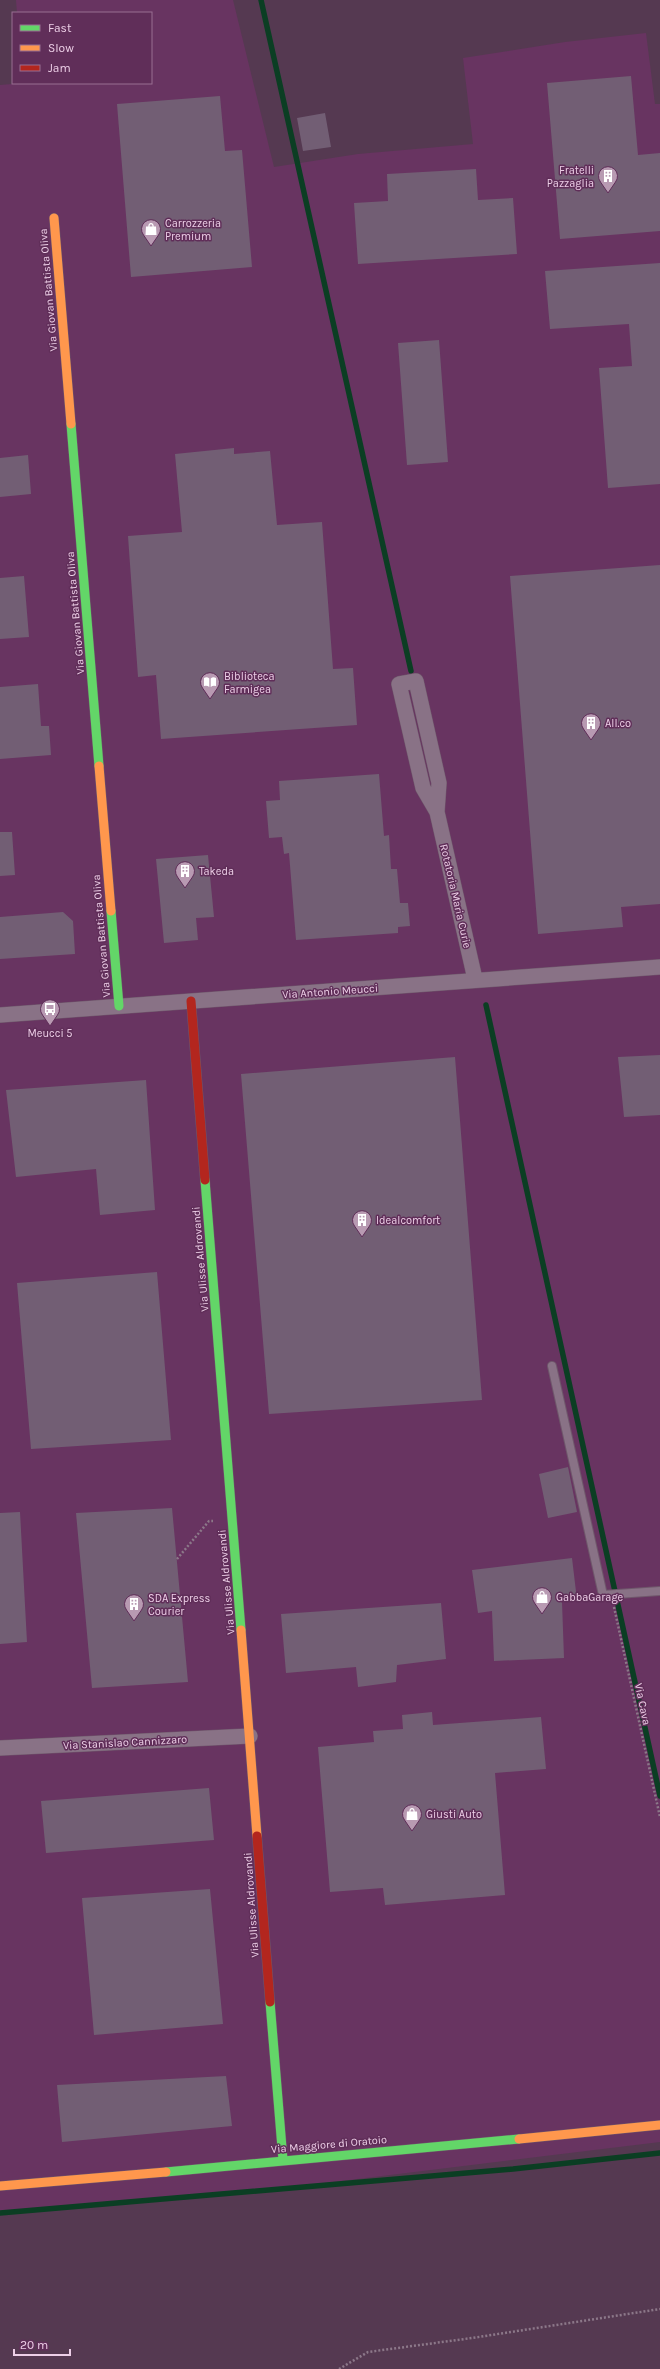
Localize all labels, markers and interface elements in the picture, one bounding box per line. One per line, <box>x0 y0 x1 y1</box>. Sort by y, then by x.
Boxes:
legend <box>12 12 152 84</box>
text: Fast <box>48 21 72 35</box>
text: Slow <box>48 41 74 55</box>
text: Jam <box>48 61 71 75</box>
place label: Fratelli Pazzaglia <box>547 164 594 190</box>
building icon: Fratelli Pazzaglia <box>597 165 619 193</box>
place label: Carrozzeria Premium <box>165 217 221 243</box>
shop icon: Carrozzeria Premium <box>140 218 162 246</box>
street label: Via Giovan Battista Oliva <box>37 228 60 352</box>
street label: Via Giovan Battista Oliva <box>64 551 87 675</box>
place label: Biblioteca Farmigea <box>224 670 275 696</box>
library icon: Biblioteca Farmigea <box>199 671 221 699</box>
building icon: All.co <box>580 712 602 740</box>
place label: All.co <box>605 717 631 730</box>
street label: Rotatoria Maria Curie <box>437 843 474 950</box>
building icon: Takeda <box>174 860 196 888</box>
place label: Takeda <box>199 865 234 878</box>
street label: Via Giovan Battista Oliva <box>90 874 113 998</box>
street label: Via Antonio Meucci <box>282 982 378 1001</box>
bus stop icon: Meucci 5 <box>39 998 61 1026</box>
place label: Meucci 5 <box>27 1027 73 1040</box>
street label: Via Ulisse Aldrovandi <box>189 1206 212 1312</box>
building icon: Idealcomfort <box>351 1209 373 1237</box>
place label: Idealcomfort <box>376 1214 440 1227</box>
street label: Via Ulisse Aldrovandi <box>215 1529 238 1635</box>
shop icon: GabbaGarage <box>531 1586 553 1614</box>
place label: GabbaGarage <box>556 1591 624 1604</box>
place label: SDA Express Courier <box>148 1592 210 1618</box>
building icon: SDA Express Courier <box>123 1593 145 1621</box>
street label: Via Cava <box>632 1682 653 1726</box>
street label: Via Stanislao Cannizzaro <box>63 1733 187 1752</box>
shop icon: Giusti Auto <box>401 1803 423 1831</box>
place label: Giusti Auto <box>426 1808 482 1821</box>
street label: Via Ulisse Aldrovandi <box>241 1852 262 1958</box>
street label: Via Maggiore di Oratoio <box>270 2133 388 2156</box>
scale bar <box>14 2331 70 2357</box>
text: 20 m <box>20 2338 48 2352</box>

